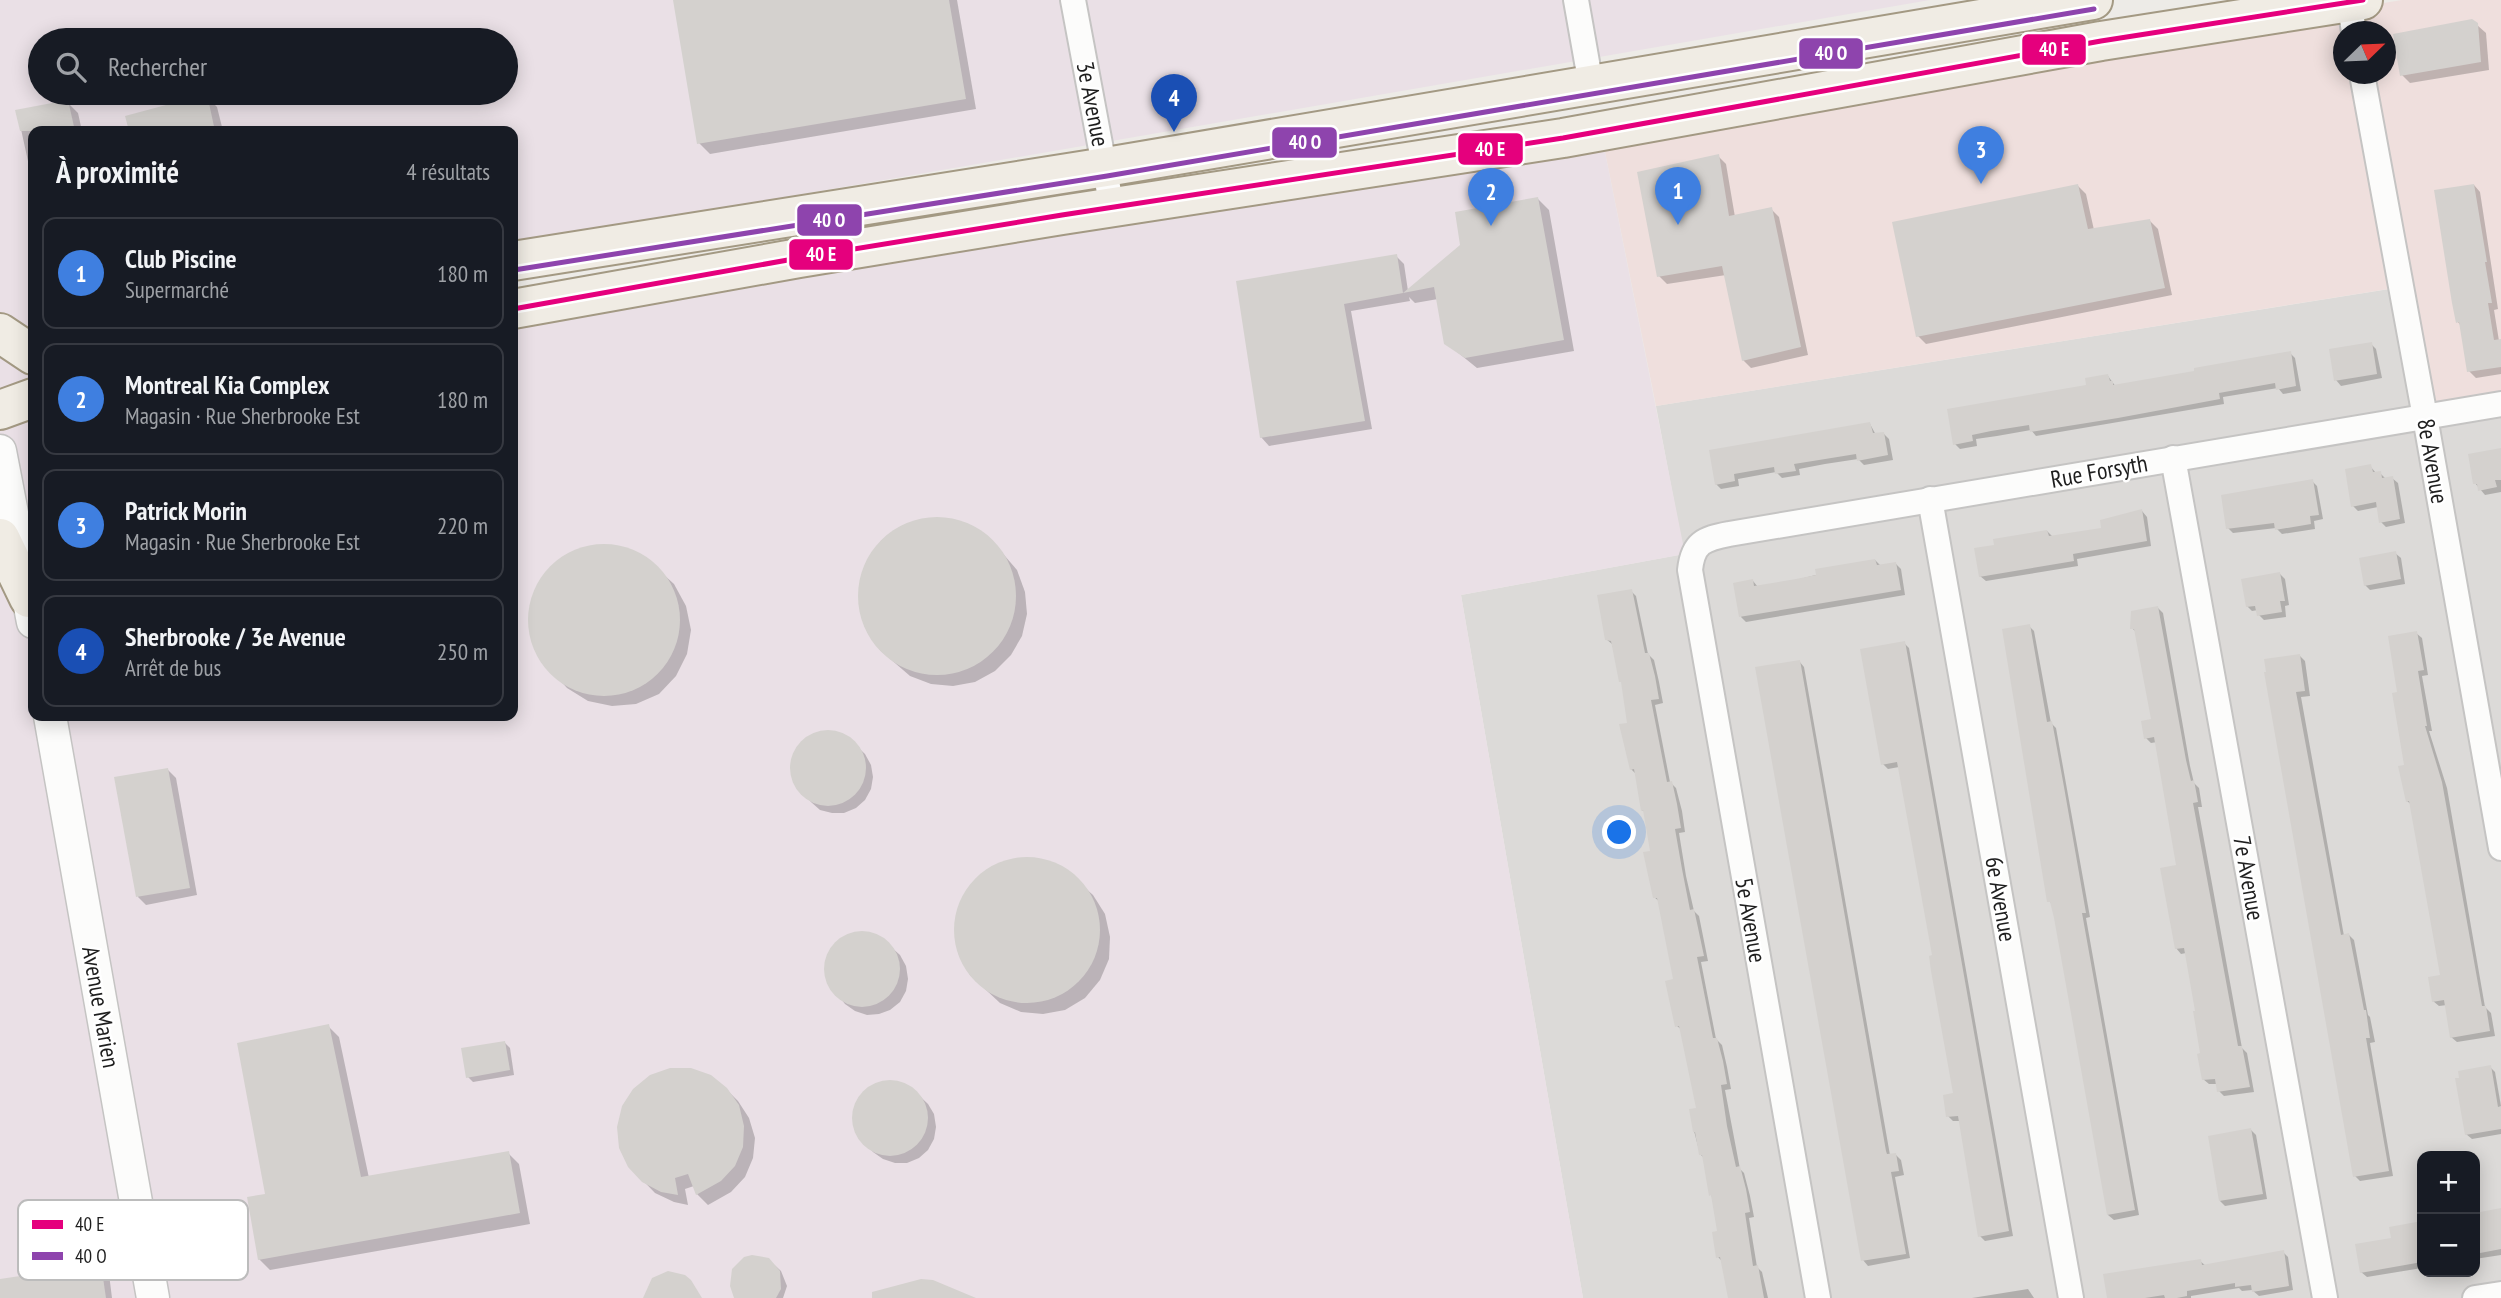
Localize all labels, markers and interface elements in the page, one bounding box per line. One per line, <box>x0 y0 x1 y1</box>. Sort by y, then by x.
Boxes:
north arrow <box>2333 21 2396 84</box>
search box <box>28 28 518 105</box>
line badge: 40 E <box>2021 33 2087 66</box>
line badge: 40 O <box>1798 37 1864 70</box>
text: 40 E <box>2039 37 2069 61</box>
text: 40 O <box>1815 41 1847 65</box>
icon: search <box>52 48 90 86</box>
text: Rechercher <box>108 50 207 83</box>
street label: 3e Avenue <box>1070 59 1116 149</box>
pin: 4 <box>1151 74 1197 132</box>
line badge: 40 O <box>1271 126 1338 159</box>
pin: 3 <box>1958 126 2004 184</box>
text: 40 O <box>1289 130 1321 154</box>
line badge: 40 E <box>1457 132 1524 166</box>
text: 40 E <box>1475 137 1505 161</box>
text: À proximité <box>56 152 179 191</box>
text: 4 résultats <box>406 157 490 186</box>
pin: 1 <box>1655 167 1701 225</box>
pin: 2 <box>1468 168 1514 226</box>
line badge: 40 O <box>796 203 863 237</box>
text: 40 O <box>813 208 845 232</box>
line badge: 40 E <box>788 238 854 271</box>
text: Club Piscine <box>125 242 237 275</box>
text: 40 E <box>806 242 836 266</box>
text: 1 <box>76 259 87 288</box>
text: 180 m <box>437 259 488 288</box>
text: Supermarché <box>125 275 229 304</box>
text: Montreal Kia Complex <box>125 368 329 401</box>
text: 2 <box>76 385 87 414</box>
text: 180 m <box>437 385 488 414</box>
text: Magasin · Rue Sherbrooke Est <box>125 401 360 430</box>
street label: 8e Avenue <box>2410 416 2456 506</box>
street label: Rue Forsyth <box>2048 447 2150 495</box>
text: Patrick Morin <box>125 494 247 527</box>
text: 3 <box>76 511 87 540</box>
text: 220 m <box>437 511 488 540</box>
text: Magasin · Rue Sherbrooke Est <box>125 527 360 556</box>
text: Sherbrooke / 3e Avenue <box>125 620 346 653</box>
text: 4 <box>76 637 87 666</box>
text: 250 m <box>437 637 488 666</box>
text: Arrêt de bus <box>125 653 221 682</box>
your location <box>1602 815 1636 849</box>
street label: 7e Avenue <box>2226 833 2272 923</box>
street label: 6e Avenue <box>1978 854 2024 944</box>
street label: 5e Avenue <box>1728 875 1774 965</box>
street label: Avenue Marien <box>75 944 127 1070</box>
map controls <box>2417 1151 2480 1277</box>
button: + <box>2417 1151 2480 1214</box>
legend <box>18 1200 248 1280</box>
text: 40 E <box>75 1212 104 1236</box>
button: − <box>2417 1214 2480 1277</box>
text: 40 O <box>75 1244 107 1268</box>

